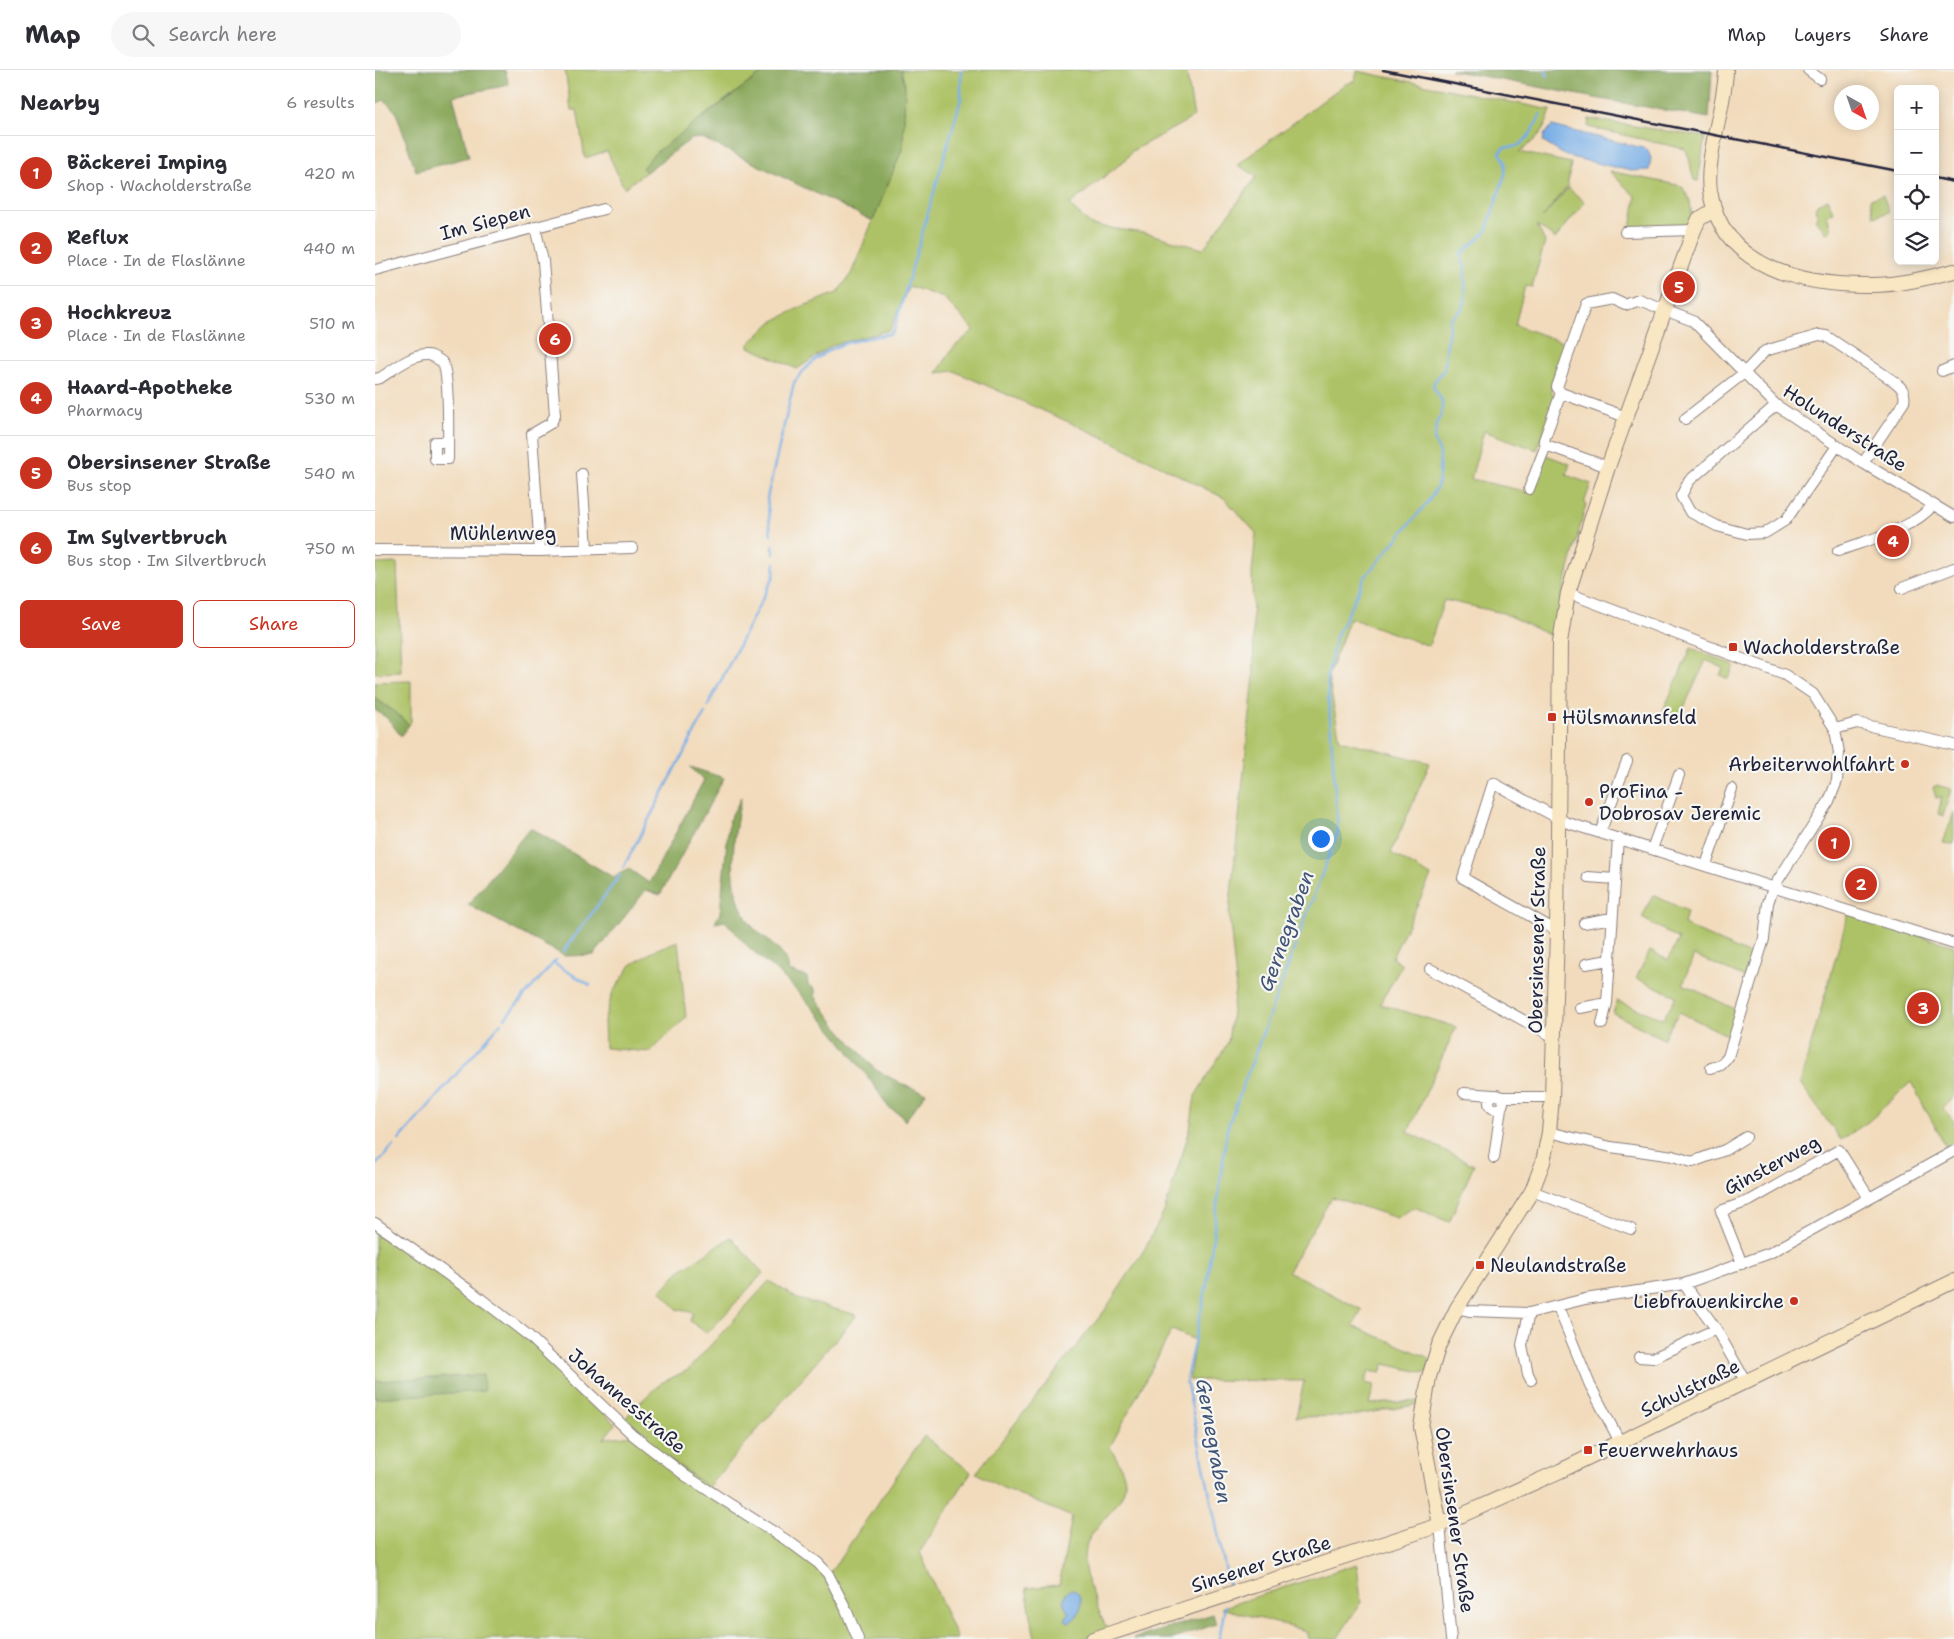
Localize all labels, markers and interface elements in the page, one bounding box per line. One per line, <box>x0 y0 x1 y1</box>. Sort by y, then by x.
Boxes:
search box <box>111 12 461 57</box>
text: Map <box>25 19 81 51</box>
icon: search <box>129 21 157 49</box>
text: Search here <box>169 22 277 47</box>
text: Map <box>1728 23 1766 47</box>
text: Layers <box>1794 23 1851 47</box>
text: Share <box>1879 23 1929 47</box>
north arrow <box>1834 85 1879 130</box>
map controls <box>1894 85 1939 265</box>
button: + <box>1894 85 1939 130</box>
text: Nearby <box>20 89 100 117</box>
text: 6 results <box>286 92 355 113</box>
button: − <box>1894 130 1939 175</box>
text: Bäckerei Imping <box>67 150 227 175</box>
text: 1 <box>32 163 40 184</box>
text: 420 m <box>304 163 355 184</box>
text: Shop · Wacholderstraße <box>67 175 252 196</box>
button: locate <box>1894 175 1939 220</box>
street label: Im Siepen <box>437 198 533 246</box>
button: layers <box>1894 220 1939 265</box>
text: Reflux <box>67 225 129 250</box>
text: 2 <box>30 238 42 259</box>
text: 440 m <box>303 238 355 259</box>
text: Place · In de Flaslänne <box>67 250 246 271</box>
pin: 5 <box>1663 268 1695 306</box>
text: Hochkreuz <box>67 300 172 325</box>
text: 3 <box>30 313 42 334</box>
text: 510 m <box>309 313 355 334</box>
pin: 6 <box>539 320 571 358</box>
text: Place · In de Flaslänne <box>67 325 246 346</box>
text: Haard-Apotheke <box>67 375 233 400</box>
street label: Holunderstraße <box>1778 378 1912 478</box>
text: 4 <box>30 388 42 409</box>
text: 530 m <box>305 388 355 409</box>
text: Pharmacy <box>67 400 143 421</box>
text: Obersinsener Straße <box>67 450 271 475</box>
text: 5 <box>31 463 41 484</box>
text: 540 m <box>304 463 355 484</box>
text: Bus stop <box>67 475 132 496</box>
street label: Mühlenweg <box>450 521 556 546</box>
pin: 4 <box>1877 522 1909 560</box>
text: Im Sylvertbruch <box>67 525 227 550</box>
text: 6 <box>30 538 42 559</box>
text: 750 m <box>304 538 355 559</box>
text: Bus stop · Im Silvertbruch <box>67 550 267 571</box>
button: Save <box>20 600 183 648</box>
button: Share <box>193 600 355 648</box>
place label: Wacholderstraße <box>1743 635 1900 660</box>
marker: Wacholderstraße <box>1727 641 1739 653</box>
place label: Hülsmannsfeld <box>1562 705 1697 730</box>
marker: Hülsmannsfeld <box>1546 711 1558 723</box>
place label: Arbeiterwohlfahrt <box>1728 752 1895 777</box>
marker: Arbeiterwohlfahrt <box>1899 758 1911 770</box>
place label: ProFina - Dobrosav Jeremic <box>1599 779 1761 826</box>
marker: ProFina - Dobrosav Jeremic <box>1583 796 1595 808</box>
pin: 1 <box>1818 824 1850 862</box>
your location <box>1308 826 1334 852</box>
street label: Obersinsener Straße <box>1523 846 1551 1034</box>
pin: 2 <box>1845 865 1877 903</box>
water label: Gernegraben <box>1252 867 1320 995</box>
pin: 3 <box>1907 989 1939 1027</box>
street label: Ginsterweg <box>1720 1129 1824 1201</box>
place label: Neulandstraße <box>1490 1253 1627 1278</box>
marker: Neulandstraße <box>1474 1259 1486 1271</box>
place label: Liebfrauenkirche <box>1633 1289 1784 1314</box>
marker: Liebfrauenkirche <box>1788 1295 1800 1307</box>
street label: Johannesstraße <box>563 1343 691 1459</box>
street label: Schulstraße <box>1636 1353 1744 1423</box>
water label: Gernegraben <box>1190 1376 1238 1506</box>
street label: Obersinsener Straße <box>1430 1425 1480 1615</box>
place label: Feuerwehrhaus <box>1598 1438 1738 1463</box>
marker: Feuerwehrhaus <box>1582 1444 1594 1456</box>
street label: Sinsener Straße <box>1188 1530 1334 1598</box>

